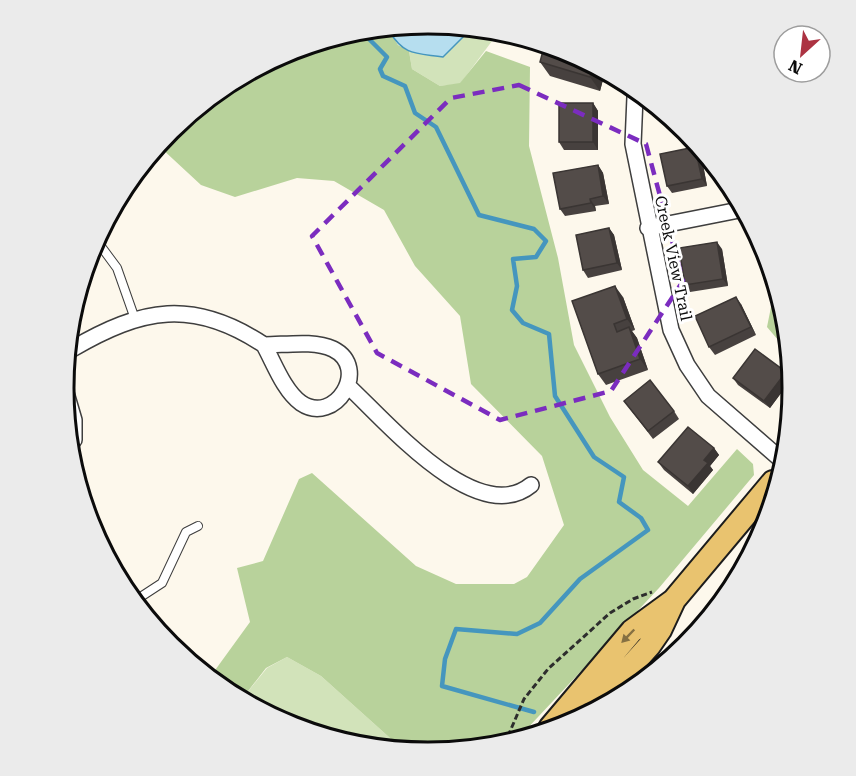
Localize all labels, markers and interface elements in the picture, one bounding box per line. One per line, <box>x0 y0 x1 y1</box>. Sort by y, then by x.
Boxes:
north arrow <box>772 24 832 84</box>
text: N <box>786 56 805 78</box>
street label: Creek View Trail <box>651 194 696 322</box>
one-way arrow <box>622 628 636 642</box>

